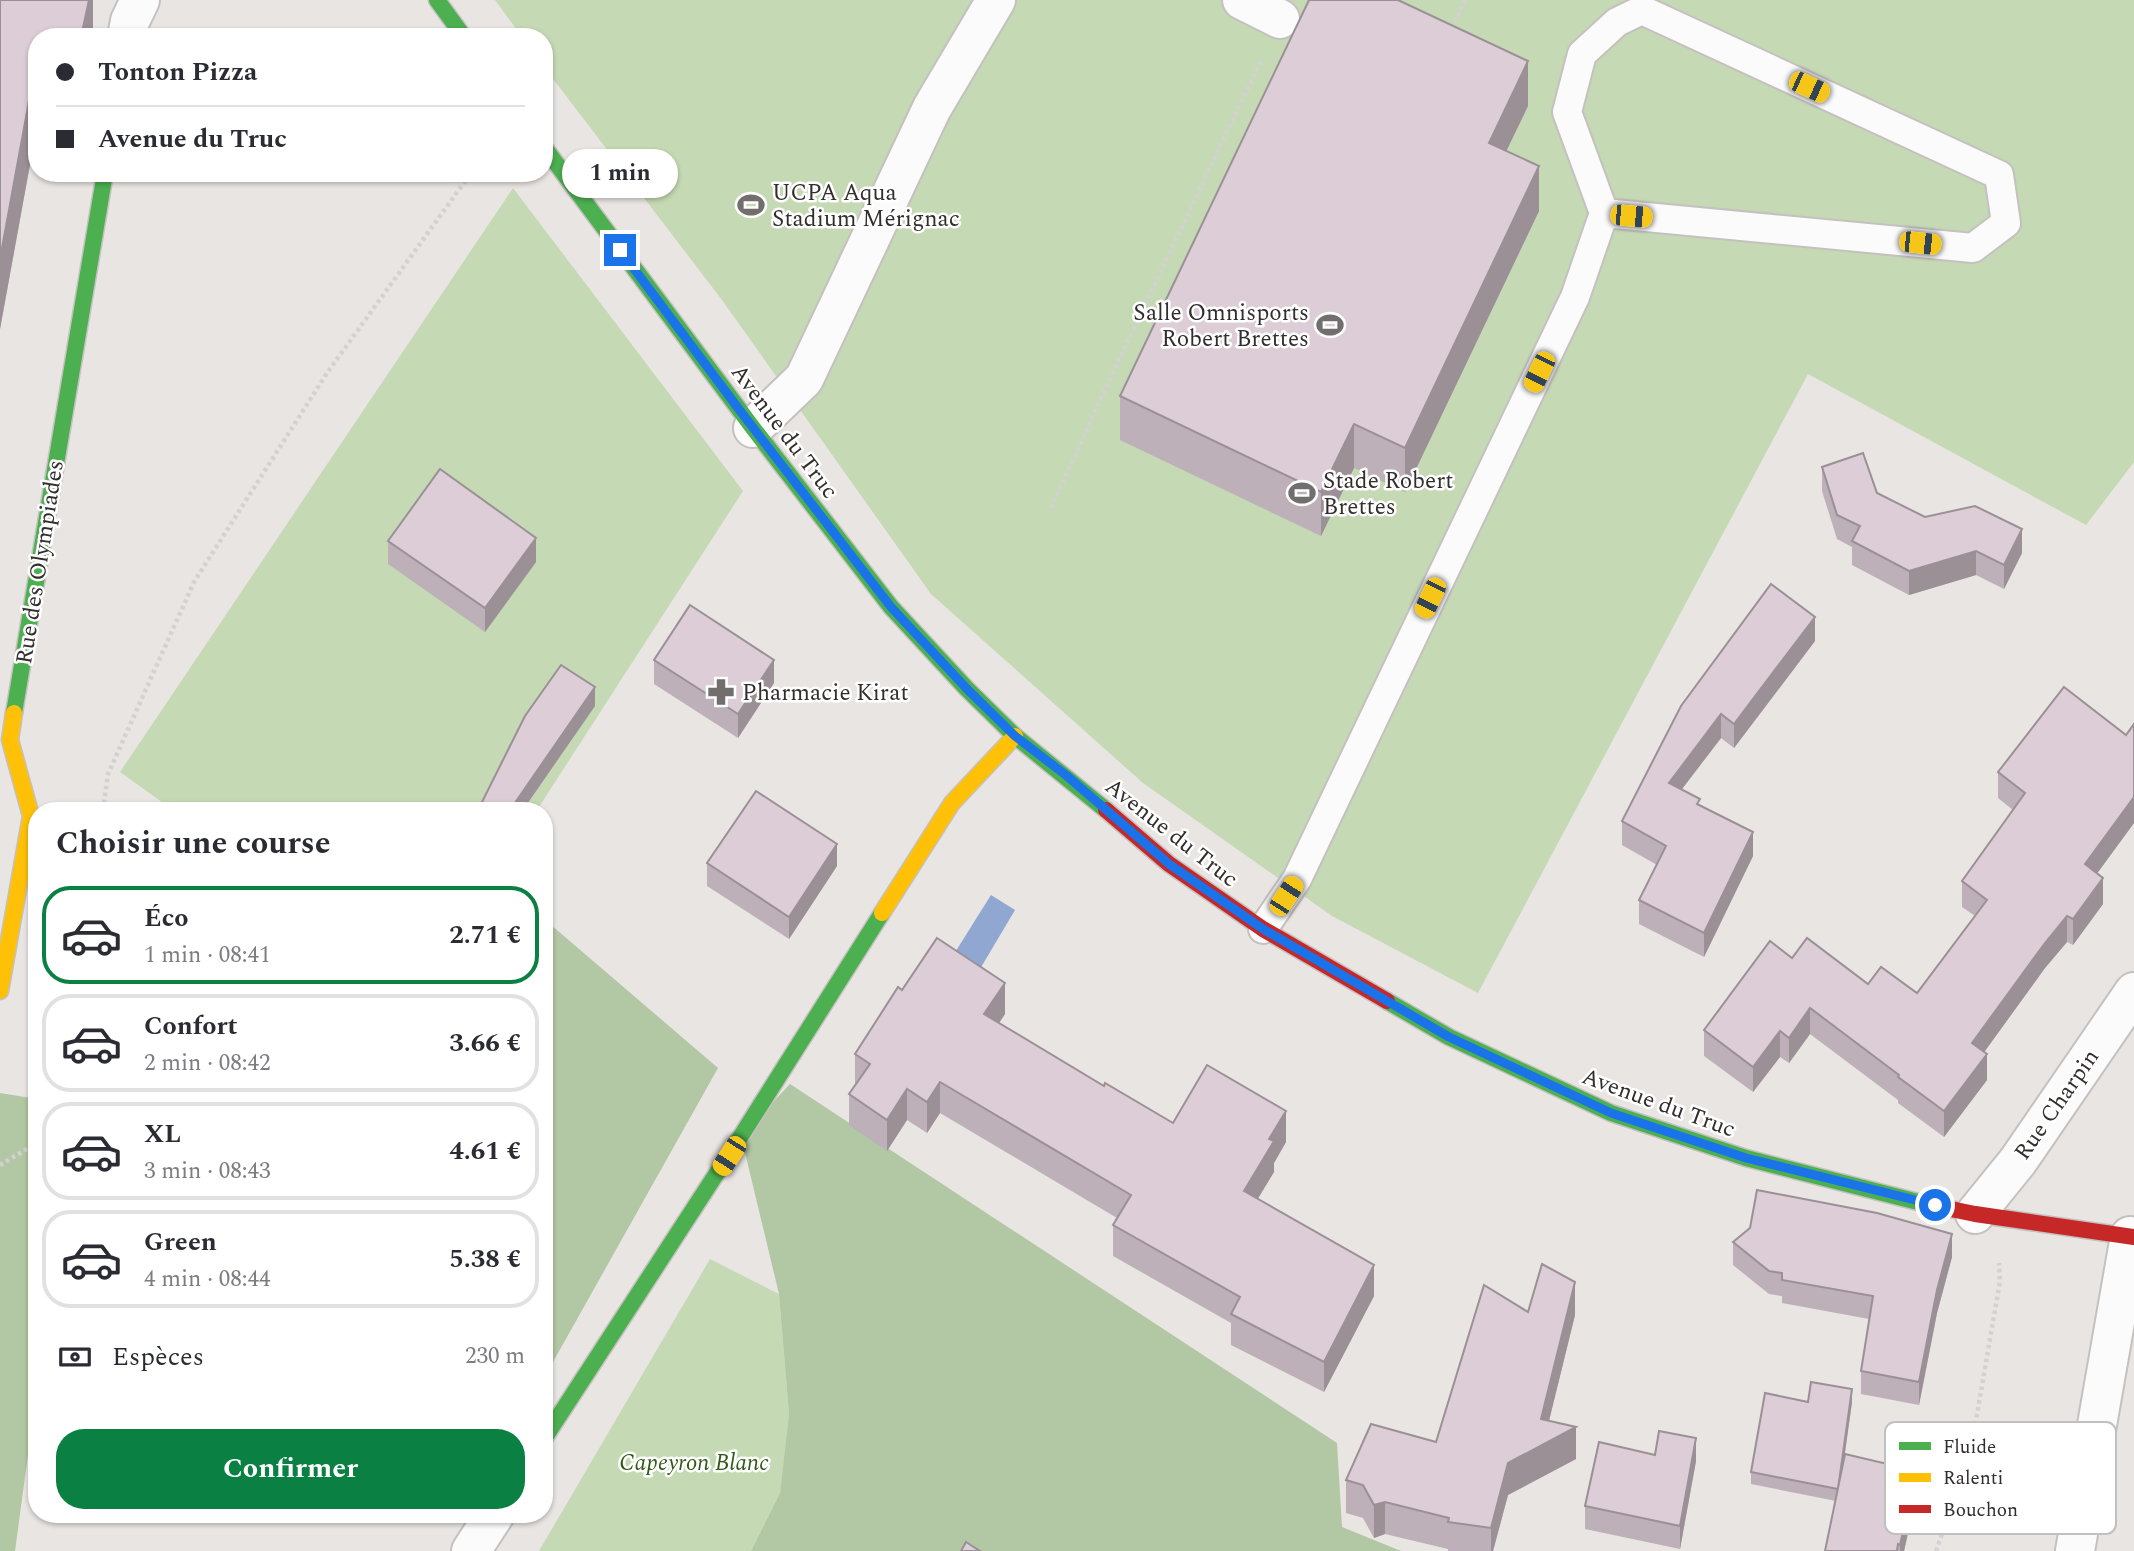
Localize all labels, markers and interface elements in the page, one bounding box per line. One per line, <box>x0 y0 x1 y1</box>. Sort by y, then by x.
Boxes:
text: Tonton Pizza <box>98 52 258 92</box>
car <box>1786 69 1833 105</box>
text: Avenue du Truc <box>98 119 287 159</box>
callout: 1 min <box>562 148 678 198</box>
text: 1 min <box>589 156 651 191</box>
place label: UCPA Aqua Stadium Mérignac <box>772 176 960 237</box>
sports icon: UCPA Aqua Stadium Mérignac <box>736 190 766 220</box>
car <box>1610 204 1653 228</box>
car <box>1899 230 1942 256</box>
route end <box>604 234 636 266</box>
place label: Salle Omnisports Robert Brettes <box>1133 296 1309 357</box>
sports icon: Salle Omnisports Robert Brettes <box>1315 310 1345 340</box>
car <box>1521 349 1558 395</box>
street label: Avenue du Truc <box>721 357 846 507</box>
street label: Rue des Olympiades <box>7 458 74 667</box>
place label: Stade Robert Brettes <box>1323 464 1453 525</box>
sports icon: Stade Robert Brettes <box>1287 478 1317 508</box>
car <box>1412 575 1449 621</box>
place label: Pharmacie Kirat <box>742 676 909 711</box>
pharmacy icon: Pharmacie Kirat <box>706 677 736 707</box>
street label: Avenue du Truc <box>1097 770 1245 897</box>
text: Choisir une course <box>56 819 331 868</box>
car <box>1266 873 1307 919</box>
text: Éco <box>144 898 188 938</box>
icon: car <box>60 904 123 967</box>
text: 2.71 € <box>449 915 521 955</box>
text: 1 min · 08:41 <box>144 938 271 973</box>
text: Confort <box>144 1006 238 1046</box>
icon: car <box>60 1012 123 1075</box>
text: 3.66 € <box>449 1023 521 1063</box>
street label: Rue Charpin <box>2006 1042 2109 1168</box>
text: 2 min · 08:42 <box>144 1046 271 1081</box>
street label: Avenue du Truc <box>1577 1059 1740 1147</box>
text: XL <box>144 1114 181 1154</box>
icon: car <box>60 1120 123 1183</box>
text: 4.61 € <box>449 1131 521 1171</box>
car <box>709 1133 750 1179</box>
text: 3 min · 08:43 <box>144 1154 271 1189</box>
route start <box>1919 1189 1951 1221</box>
text: Green <box>144 1222 217 1262</box>
icon: car <box>60 1228 123 1291</box>
text: 5.38 € <box>449 1239 521 1279</box>
text: 4 min · 08:44 <box>144 1262 271 1297</box>
text: Espèces <box>112 1337 204 1377</box>
icon: cash <box>56 1338 94 1376</box>
text: 230 m <box>465 1339 525 1374</box>
legend <box>1885 1422 2116 1534</box>
button: Confirmer <box>56 1429 525 1509</box>
text: Fluide <box>1943 1433 1996 1462</box>
park label: Capeyron Blanc <box>619 1446 769 1481</box>
text: Ralenti <box>1943 1464 2003 1493</box>
text: Bouchon <box>1943 1496 2018 1525</box>

